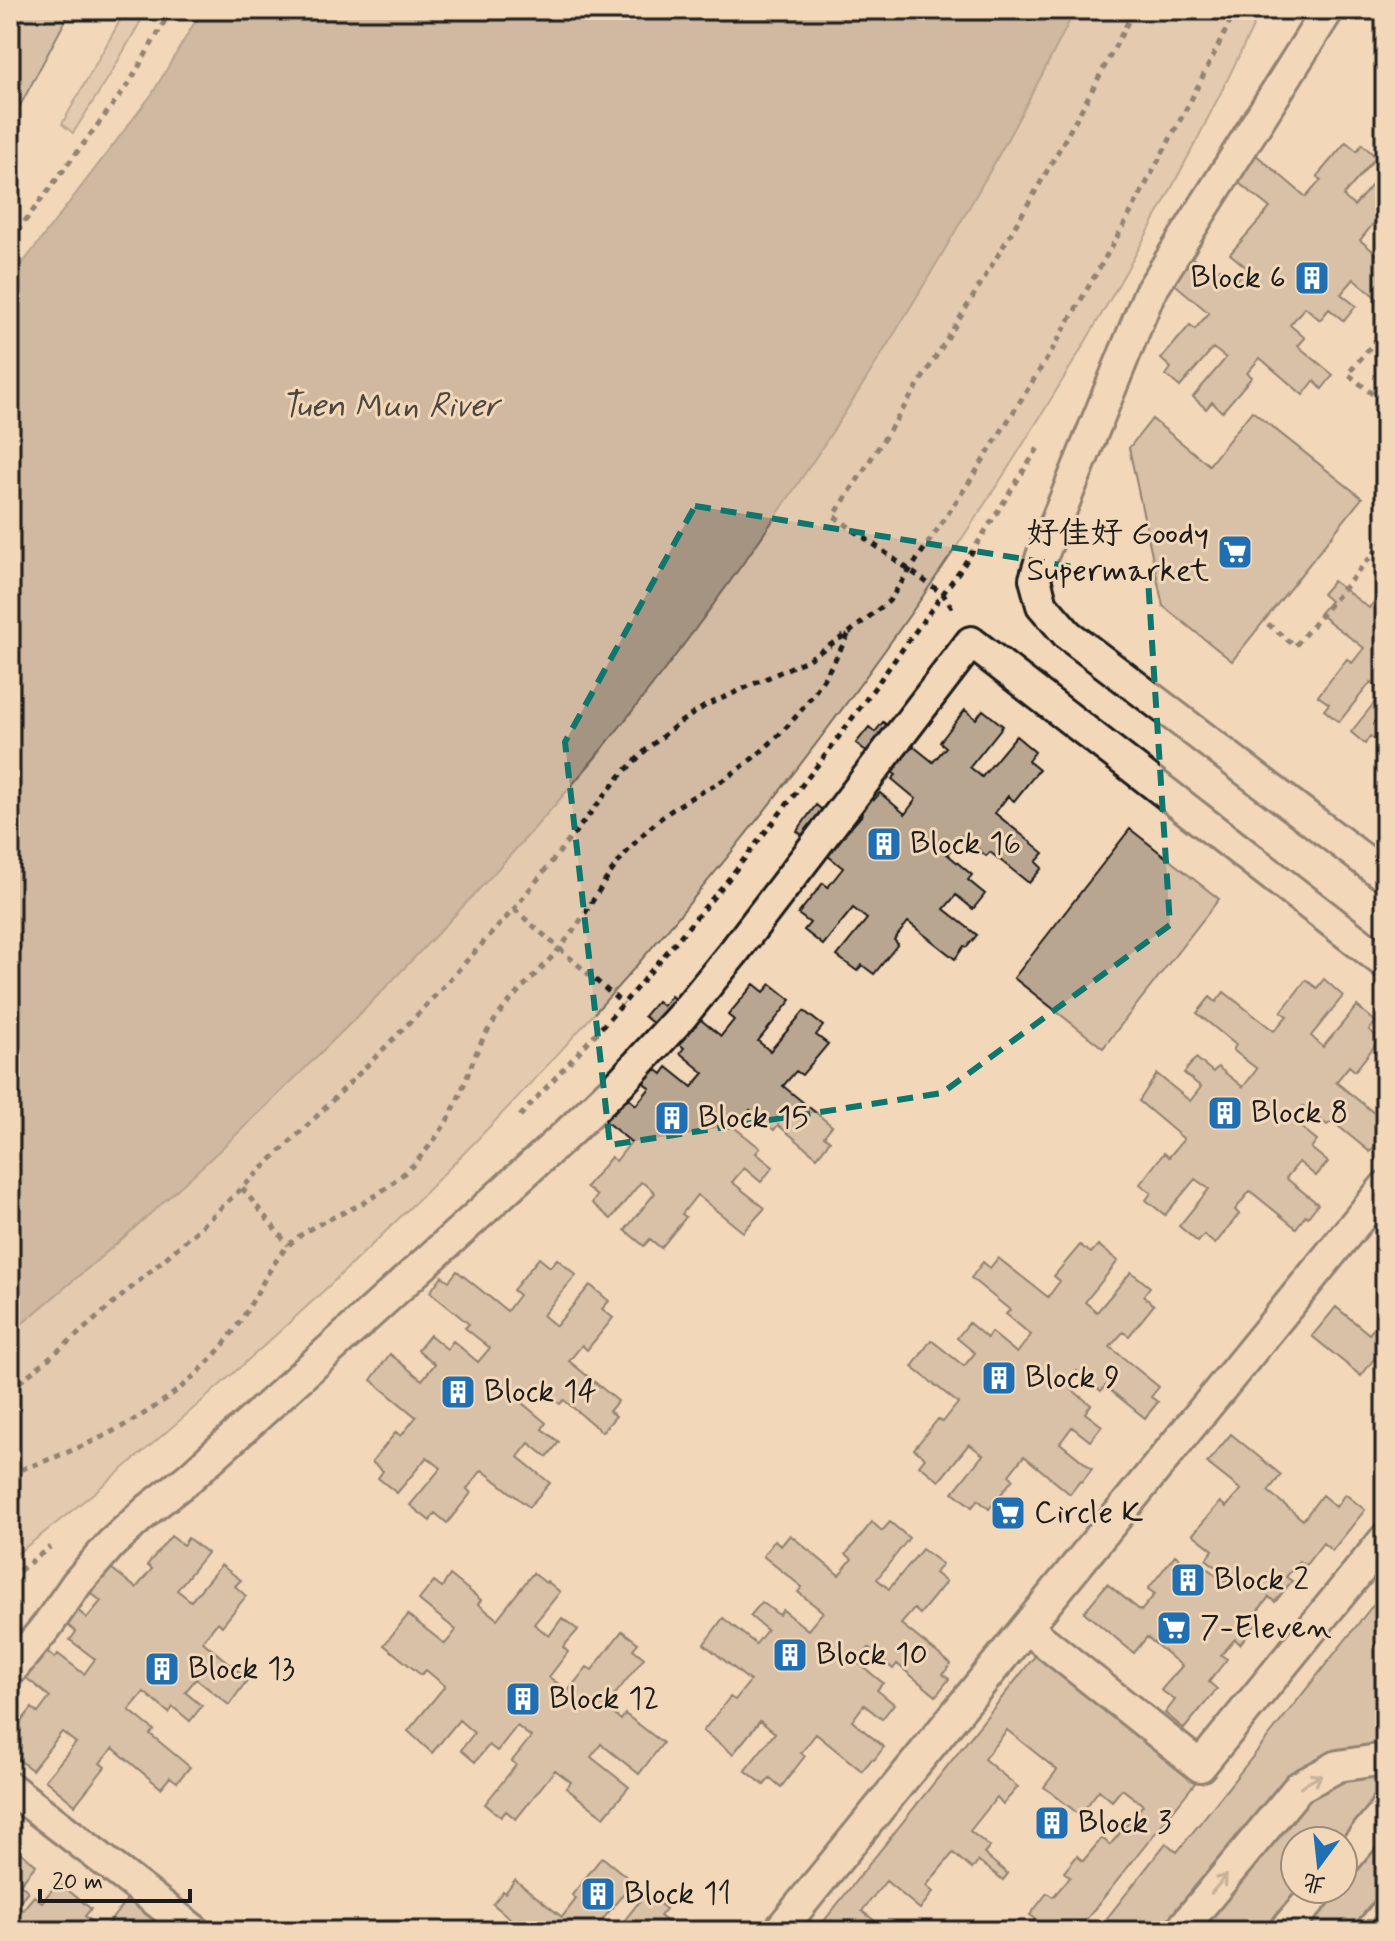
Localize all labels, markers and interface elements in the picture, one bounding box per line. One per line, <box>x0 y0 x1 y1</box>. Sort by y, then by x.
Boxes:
place label: Block 6 <box>1190 257 1286 299</box>
building icon: Block 6 <box>1293 259 1331 297</box>
water label: Tuen Mun River <box>281 384 503 429</box>
place label: 好佳好 Goody Supermarket <box>1026 513 1209 592</box>
supermarket icon: 好佳好 Goody Supermarket <box>1216 533 1254 571</box>
place label: Block 16 <box>910 823 1021 865</box>
building icon: Block 16 <box>865 825 903 863</box>
place label: Block 8 <box>1251 1092 1348 1134</box>
building icon: Block 8 <box>1206 1094 1244 1132</box>
place label: Block 15 <box>698 1097 809 1139</box>
building icon: Block 15 <box>653 1099 691 1137</box>
place label: Block 9 <box>1025 1357 1120 1399</box>
building icon: Block 9 <box>980 1359 1018 1397</box>
place label: Block 14 <box>484 1371 597 1413</box>
building icon: Block 14 <box>439 1373 477 1411</box>
place label: Circle K <box>1034 1492 1144 1534</box>
supermarket icon: Circle K <box>989 1494 1027 1532</box>
place label: Block 2 <box>1214 1559 1309 1601</box>
building icon: Block 2 <box>1169 1561 1207 1599</box>
place label: 7-Eleven <box>1200 1607 1332 1649</box>
supermarket icon: 7-Eleven <box>1155 1609 1193 1647</box>
place label: Block 10 <box>816 1634 928 1676</box>
building icon: Block 10 <box>771 1636 809 1674</box>
place label: Block 13 <box>188 1648 295 1690</box>
building icon: Block 13 <box>143 1650 181 1688</box>
place label: Block 12 <box>549 1678 659 1720</box>
building icon: Block 12 <box>504 1680 542 1718</box>
one-way arrow <box>1298 1773 1322 1788</box>
place label: Block 3 <box>1078 1802 1172 1844</box>
building icon: Block 3 <box>1033 1804 1071 1842</box>
north arrow <box>1279 1825 1359 1905</box>
scale bar <box>40 1853 190 1903</box>
text: 北 <box>1300 1866 1329 1899</box>
text: 20 m <box>52 1867 103 1898</box>
place label: Block 11 <box>624 1873 731 1915</box>
one-way arrow <box>1210 1874 1228 1895</box>
building icon: Block 11 <box>579 1875 617 1913</box>

